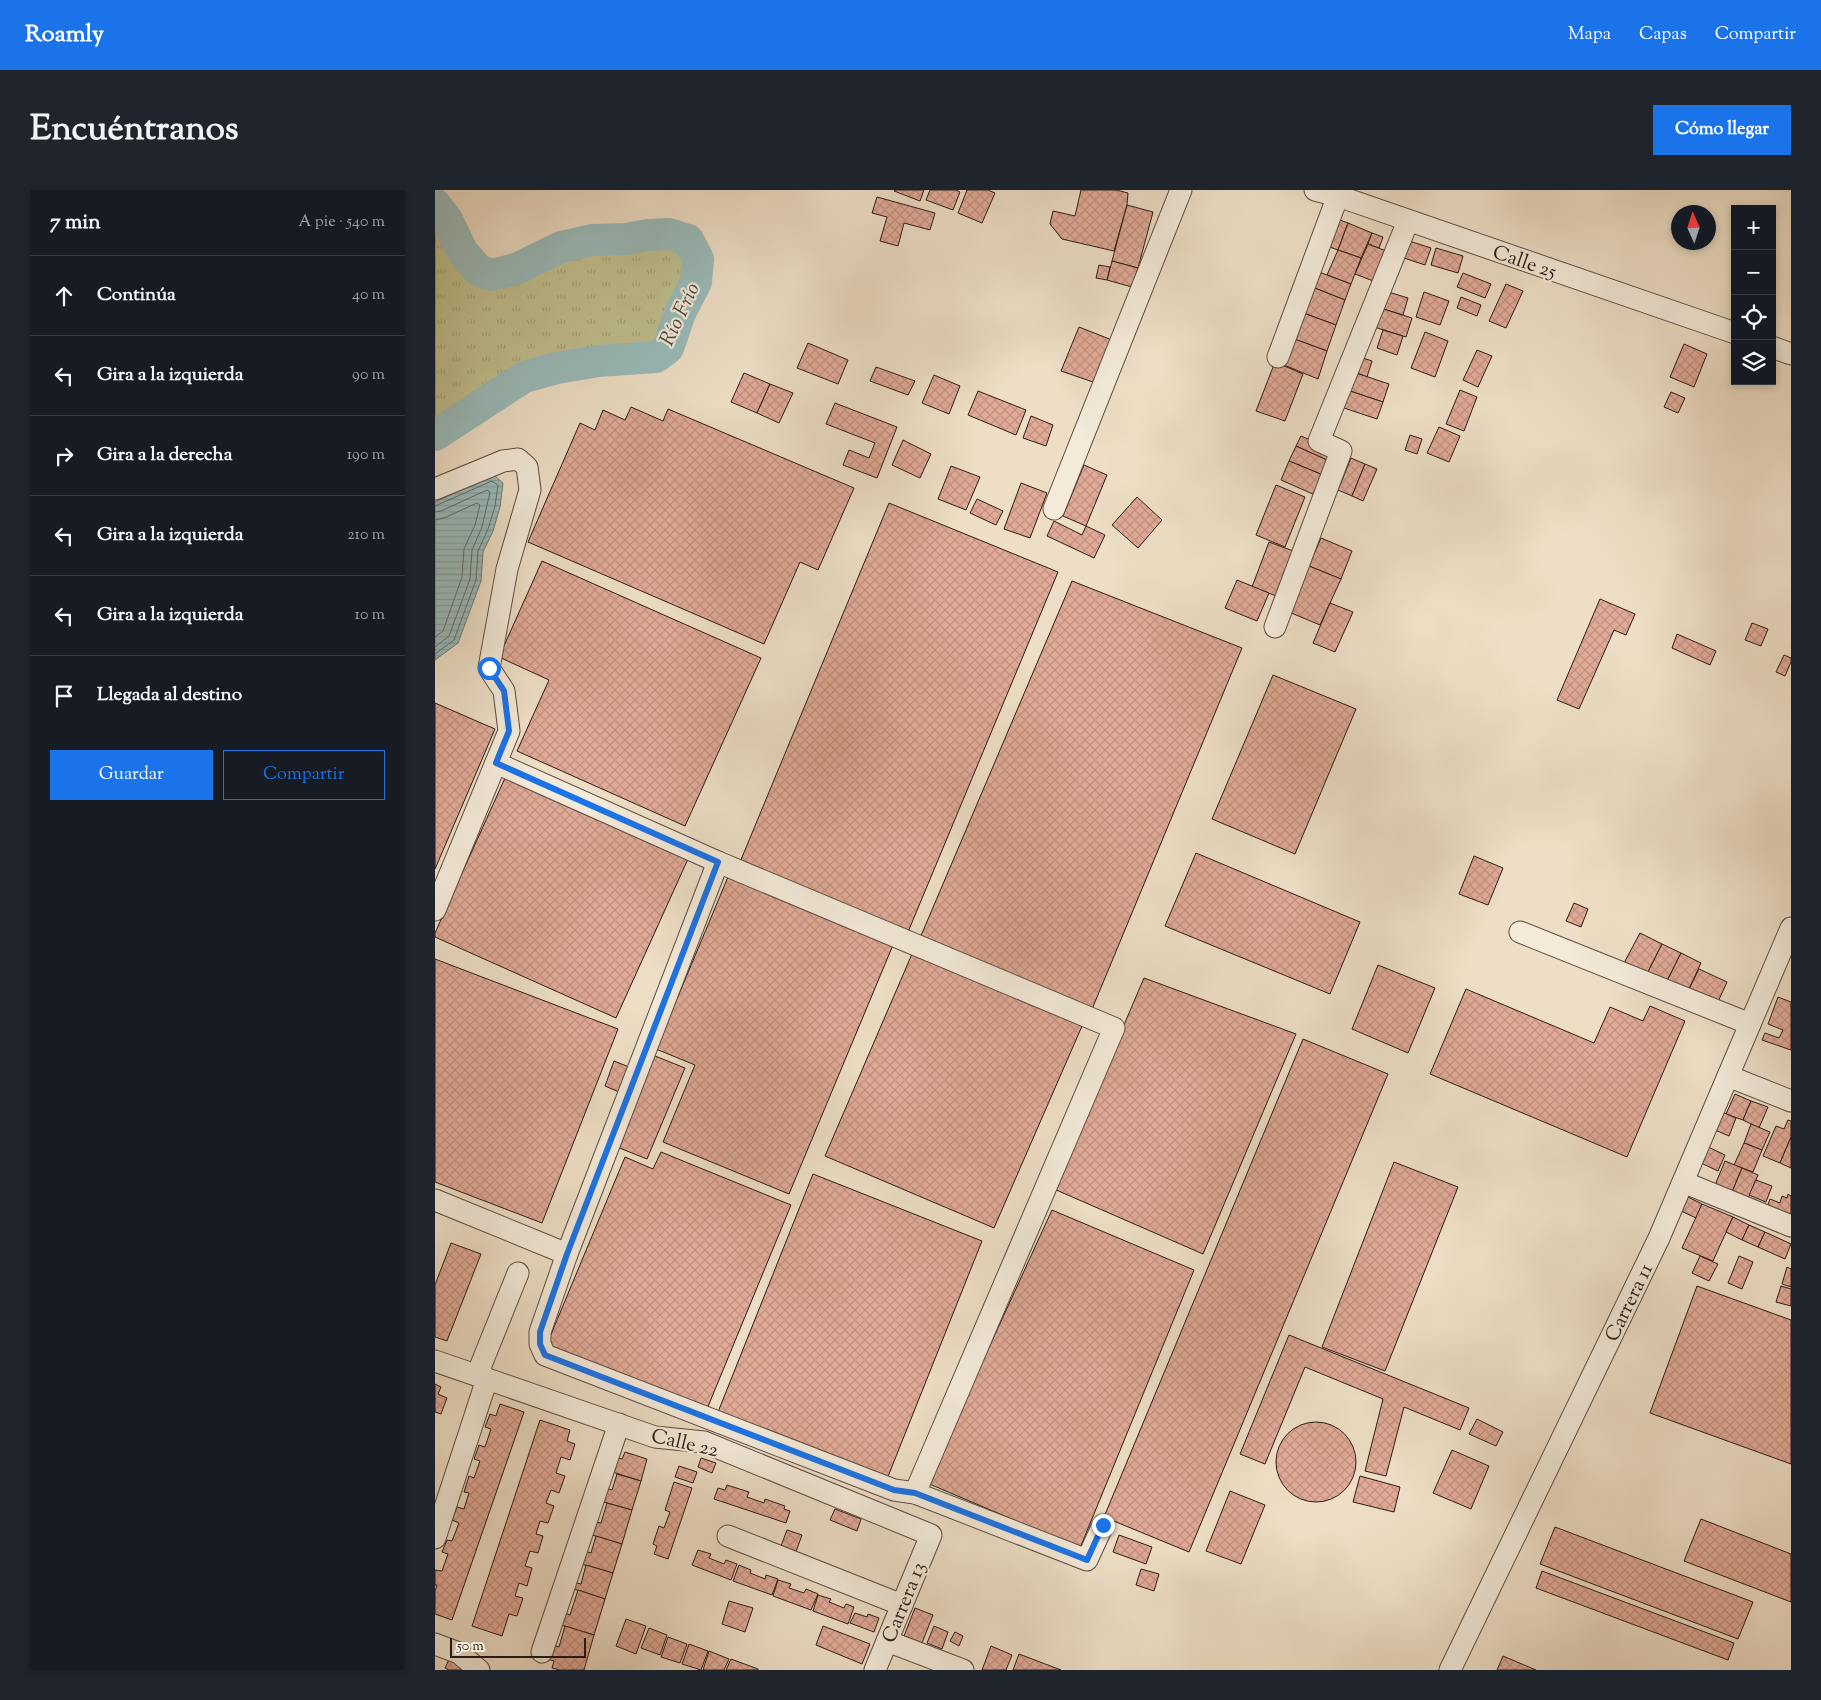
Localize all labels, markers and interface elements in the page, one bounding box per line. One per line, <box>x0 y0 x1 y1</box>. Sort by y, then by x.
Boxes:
text: Roamly <box>25 18 104 52</box>
text: Mapa <box>1568 22 1611 48</box>
text: Capas <box>1639 22 1687 48</box>
text: Compartir <box>1715 22 1796 48</box>
text: Encuéntranos <box>30 105 239 156</box>
button: Cómo llegar <box>1653 105 1791 155</box>
north arrow <box>1671 205 1716 250</box>
map controls <box>1731 205 1776 385</box>
button: + <box>1731 205 1776 250</box>
text: 7 min <box>50 208 101 238</box>
text: A pie · 540 m <box>298 211 385 234</box>
street label: Calle 25 <box>1488 239 1560 288</box>
button: − <box>1731 250 1776 295</box>
water label: Río Frío <box>653 278 708 351</box>
icon: ahead <box>50 282 78 310</box>
text: Continúa <box>97 282 176 309</box>
text: 40 m <box>352 284 385 307</box>
button: locate <box>1731 295 1776 340</box>
button: layers <box>1731 340 1776 385</box>
icon: left <box>50 362 78 390</box>
text: Gira a la izquierda <box>97 362 243 389</box>
text: 90 m <box>352 364 385 387</box>
icon: right <box>50 442 78 470</box>
text: Gira a la derecha <box>97 442 232 469</box>
text: 190 m <box>347 444 385 467</box>
icon: left <box>50 522 78 550</box>
text: Gira a la izquierda <box>97 522 243 549</box>
text: 210 m <box>347 524 385 547</box>
icon: left <box>50 602 78 630</box>
text: Gira a la izquierda <box>97 602 243 629</box>
text: 10 m <box>355 604 385 627</box>
route start <box>478 657 501 680</box>
icon: arrive <box>50 682 78 710</box>
text: Llegada al destino <box>97 682 242 709</box>
button: Guardar <box>50 750 213 800</box>
button: Compartir <box>223 750 385 800</box>
street label: Carrera 11 <box>1599 1259 1662 1347</box>
street label: Calle 22 <box>648 1423 721 1466</box>
route end <box>1092 1514 1115 1537</box>
street label: Carrera 13 <box>876 1558 935 1648</box>
scale bar <box>450 1635 586 1658</box>
text: 50 m <box>457 1637 484 1657</box>

